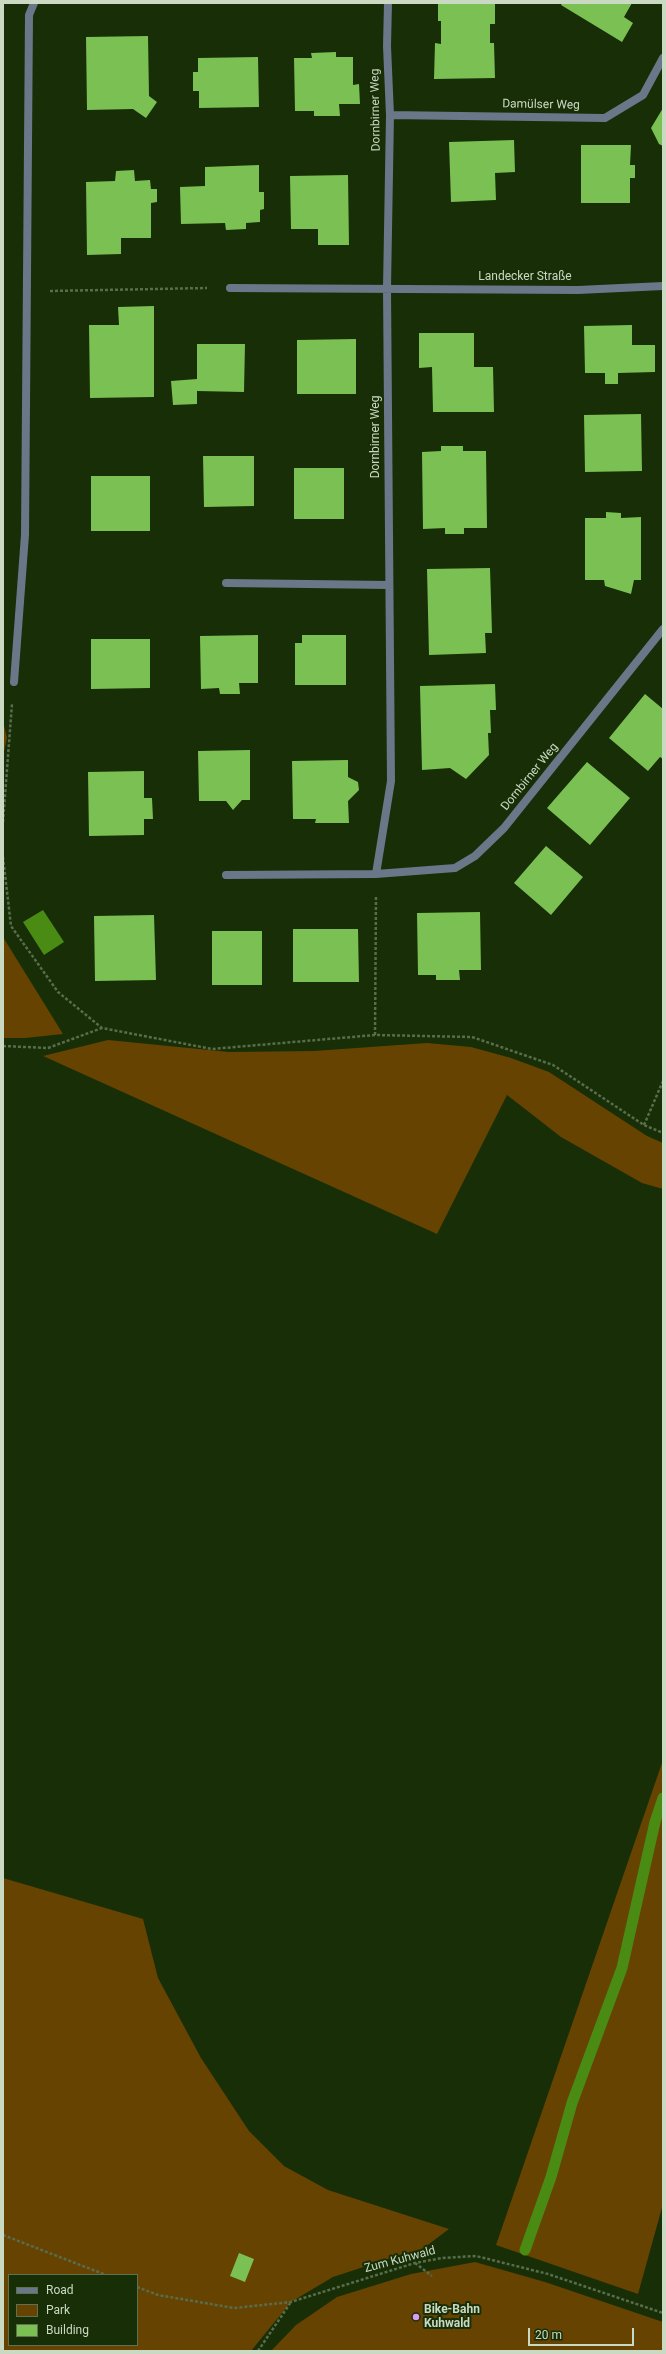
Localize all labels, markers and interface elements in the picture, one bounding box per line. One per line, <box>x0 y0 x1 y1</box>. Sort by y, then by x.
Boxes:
street label: Dornbirner Weg <box>368 69 384 151</box>
street label: Damülser Weg <box>502 97 580 113</box>
street label: Landecker Straße <box>478 270 572 284</box>
street label: Dornbirner Weg <box>369 396 383 478</box>
street label: Dornbirner Weg <box>498 740 562 814</box>
street label: Zum Kuhwald <box>363 2244 437 2276</box>
legend <box>8 2274 138 2346</box>
text: Road <box>46 2283 74 2297</box>
text: Park <box>46 2303 70 2317</box>
place label: Bike-Bahn Kuhwald <box>424 2303 480 2331</box>
marker: Bike-Bahn Kuhwald <box>411 2312 421 2322</box>
scale bar <box>530 2320 636 2346</box>
text: Building <box>46 2323 89 2337</box>
text: 20 m <box>535 2328 562 2342</box>

